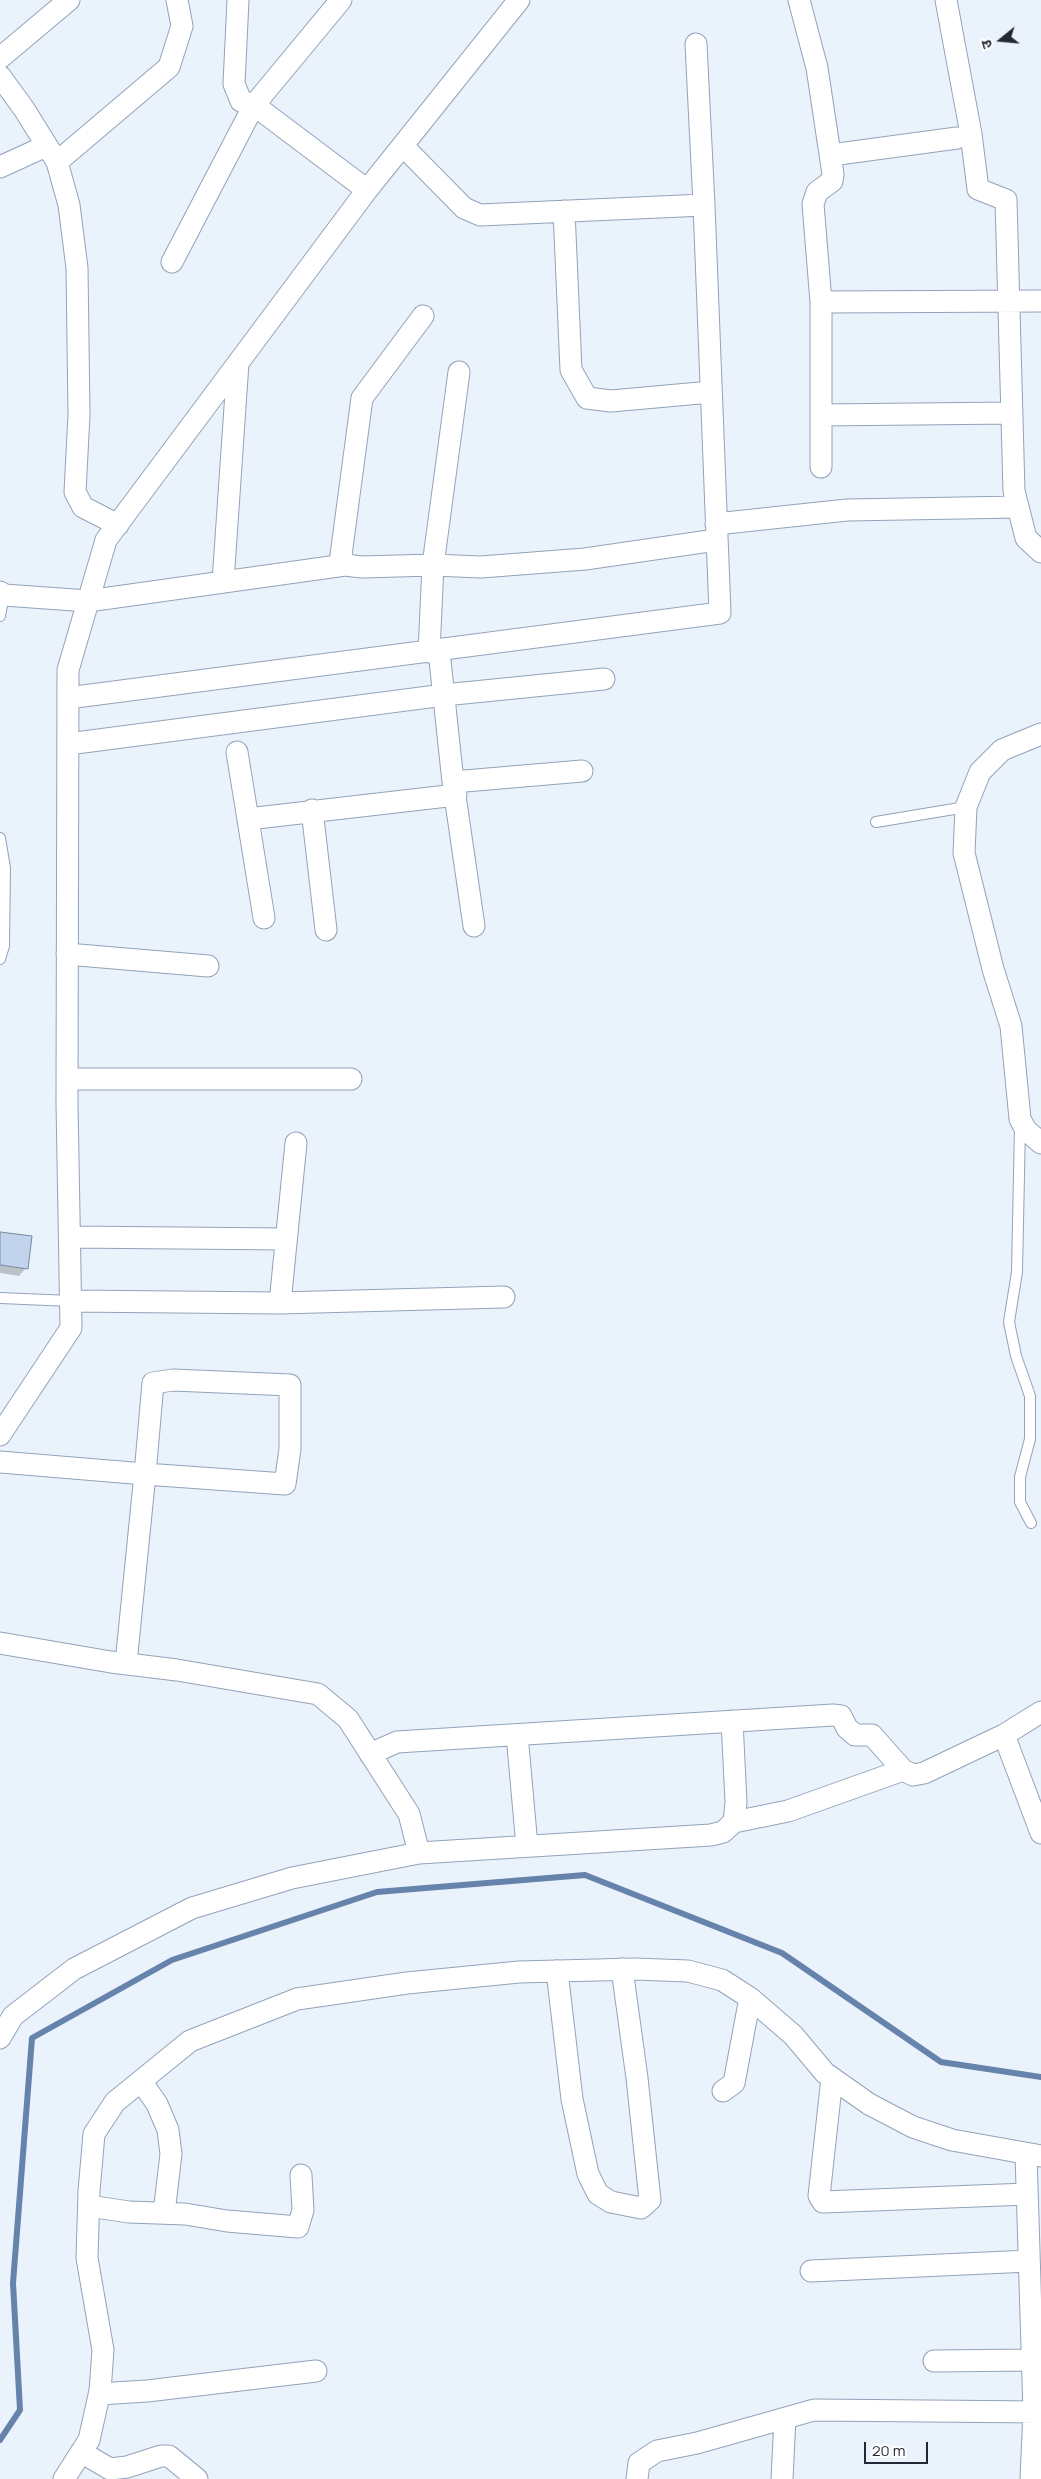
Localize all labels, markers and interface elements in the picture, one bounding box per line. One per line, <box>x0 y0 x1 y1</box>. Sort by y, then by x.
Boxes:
north arrow <box>976 15 1026 65</box>
text: उ <box>976 38 996 51</box>
scale bar <box>866 2432 930 2464</box>
text: 20 m <box>872 2440 905 2461</box>

